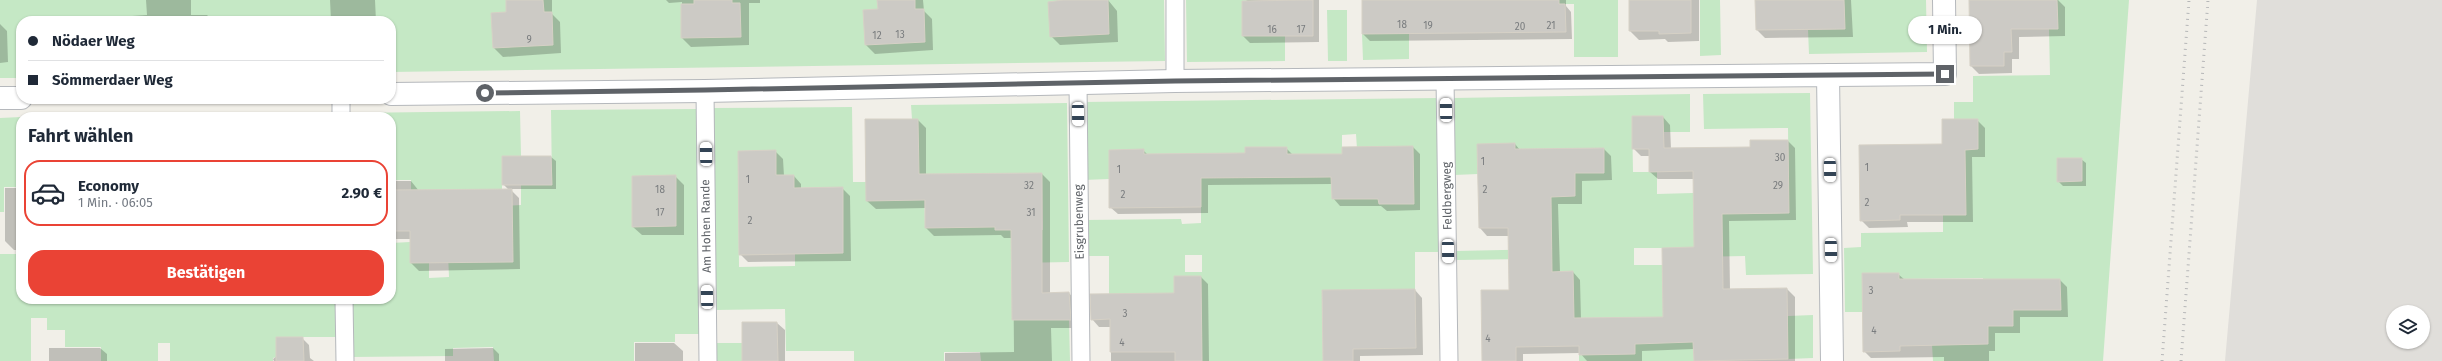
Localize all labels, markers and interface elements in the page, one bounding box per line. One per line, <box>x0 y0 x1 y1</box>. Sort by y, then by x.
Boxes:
callout: 1 Min. <box>1908 16 1982 44</box>
house number: 18 <box>1397 19 1407 31</box>
house number: 19 <box>1423 20 1433 32</box>
house number: 21 <box>1546 20 1556 32</box>
house number: 20 <box>1515 21 1526 33</box>
text: 1 Min. <box>1928 22 1962 37</box>
house number: 16 <box>1267 24 1277 36</box>
house number: 17 <box>1297 24 1306 36</box>
house number: 13 <box>895 29 905 41</box>
house number: 12 <box>872 30 882 42</box>
text: Nödaer Weg <box>52 32 135 50</box>
house number: 9 <box>526 34 532 46</box>
route end <box>1936 65 1954 83</box>
text: Sömmerdaer Weg <box>52 71 173 89</box>
route start <box>476 84 494 102</box>
car <box>1440 98 1452 122</box>
car <box>1072 102 1084 126</box>
text: Fahrt wählen <box>28 125 133 147</box>
car <box>700 142 712 166</box>
house number: 30 <box>1775 152 1786 164</box>
house number: 1 <box>1481 156 1485 168</box>
car <box>1824 158 1836 182</box>
street label: Feldbergweg <box>1439 161 1455 230</box>
house number: 1 <box>1865 162 1869 174</box>
house number: 1 <box>1117 164 1121 176</box>
house number: 1 <box>746 174 750 186</box>
icon: car <box>30 175 66 211</box>
text: Economy <box>78 177 139 195</box>
street label: Am Hohen Rande <box>698 179 714 273</box>
house number: 32 <box>1024 180 1034 192</box>
house number: 29 <box>1773 180 1783 192</box>
street label: Eisgrubenweg <box>1071 183 1087 260</box>
text: 2.90 € <box>341 184 382 202</box>
house number: 18 <box>655 184 665 196</box>
house number: 2 <box>1483 184 1488 196</box>
house number: 2 <box>1121 189 1126 201</box>
text: 1 Min. · 06:05 <box>78 195 153 210</box>
house number: 2 <box>1865 197 1870 209</box>
house number: 17 <box>656 207 665 219</box>
house number: 31 <box>1026 207 1036 219</box>
house number: 2 <box>748 215 753 227</box>
car <box>1825 238 1837 262</box>
car <box>1442 239 1454 263</box>
button: Bestätigen <box>28 250 384 296</box>
car <box>701 285 713 309</box>
house number: 3 <box>1869 285 1874 297</box>
map controls <box>2386 305 2430 349</box>
button: layers <box>2386 305 2430 349</box>
house number: 3 <box>1123 308 1128 320</box>
house number: 4 <box>1871 325 1877 337</box>
house number: 4 <box>1485 333 1491 345</box>
house number: 4 <box>1119 337 1125 349</box>

